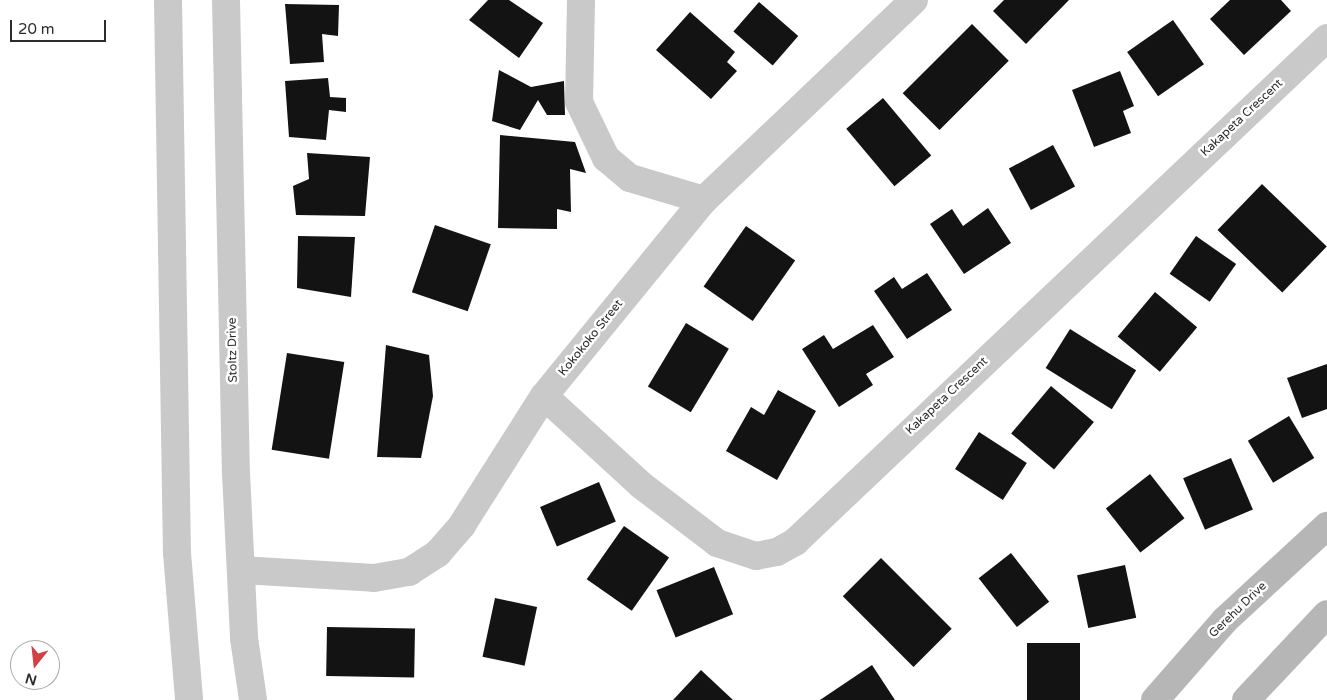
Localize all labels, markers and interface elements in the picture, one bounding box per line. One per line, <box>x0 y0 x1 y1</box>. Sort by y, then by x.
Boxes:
scale bar <box>12 10 109 42</box>
text: 20 m <box>18 20 55 38</box>
street label: Kakapeta Crescent <box>1198 76 1286 160</box>
street label: Kokokoko Street <box>556 297 626 379</box>
street label: Stoltz Drive <box>225 317 241 383</box>
street label: Kakapeta Crescent <box>903 354 991 438</box>
street label: Gerehu Drive <box>1206 579 1270 641</box>
north arrow <box>10 640 60 690</box>
text: N <box>23 669 39 689</box>

